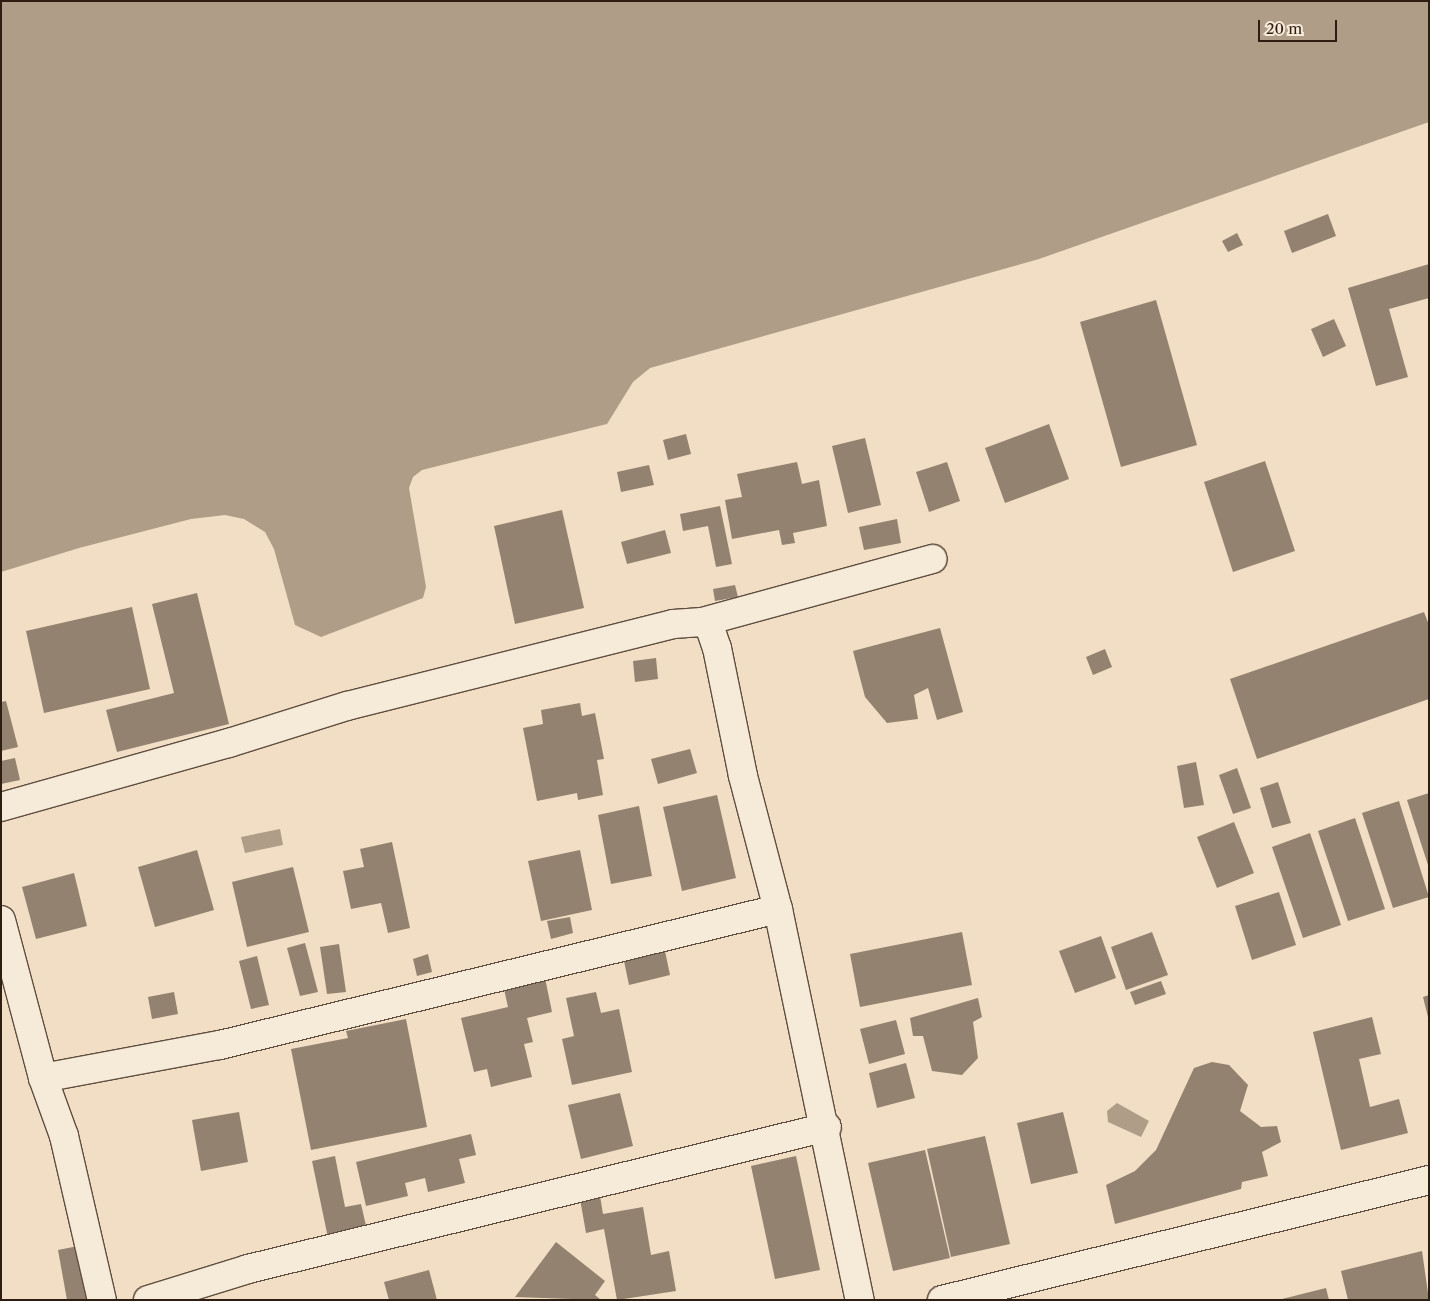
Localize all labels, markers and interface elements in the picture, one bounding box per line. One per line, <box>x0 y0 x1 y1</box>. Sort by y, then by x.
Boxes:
scale bar <box>1260 10 1339 42</box>
text: 20 m <box>1266 19 1302 38</box>

